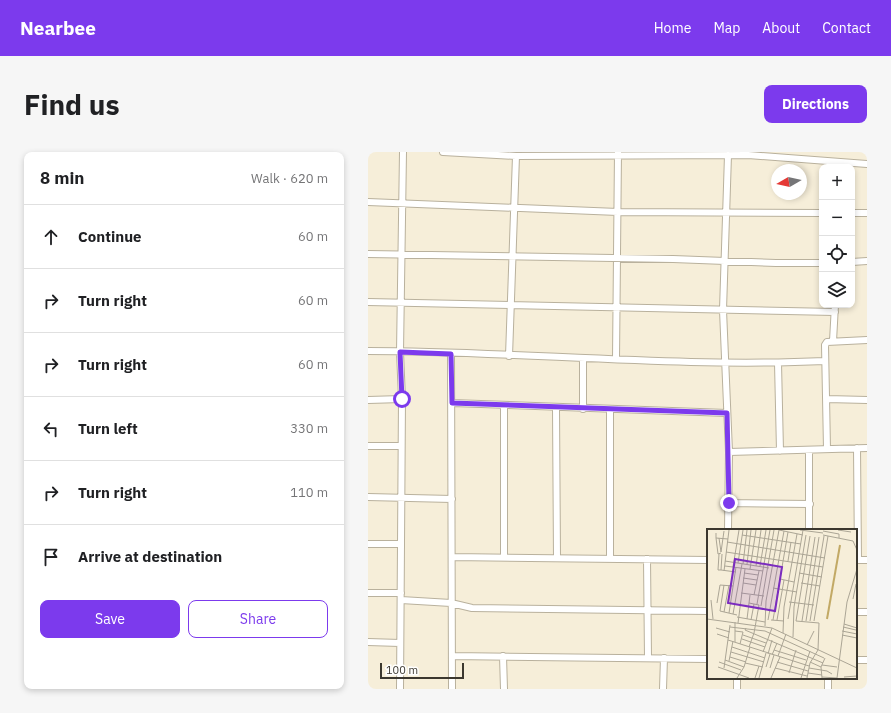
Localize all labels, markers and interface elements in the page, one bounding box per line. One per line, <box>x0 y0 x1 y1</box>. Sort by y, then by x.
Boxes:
text: Nearbee <box>20 16 96 40</box>
text: Home <box>654 19 691 37</box>
text: Map <box>713 19 740 37</box>
text: About <box>762 19 800 37</box>
text: Contact <box>822 19 871 37</box>
button: Directions <box>764 85 867 123</box>
text: Find us <box>24 86 120 123</box>
north arrow <box>771 164 807 200</box>
map controls <box>819 164 855 308</box>
button: + <box>819 164 855 200</box>
text: 8 min <box>40 167 84 189</box>
text: Walk · 620 m <box>251 170 328 187</box>
button: − <box>819 200 855 236</box>
icon: ahead <box>40 226 62 248</box>
text: Continue <box>78 227 142 246</box>
text: 60 m <box>298 228 328 245</box>
button: locate <box>819 236 855 272</box>
button: layers <box>819 272 855 308</box>
icon: right <box>40 290 62 312</box>
text: Turn right <box>78 291 147 310</box>
text: 60 m <box>298 292 328 309</box>
icon: right <box>40 354 62 376</box>
text: Turn right <box>78 355 147 374</box>
text: 60 m <box>298 356 328 373</box>
route start <box>393 390 411 408</box>
icon: left <box>40 418 62 440</box>
text: Turn left <box>78 419 138 438</box>
text: 330 m <box>290 420 328 437</box>
icon: right <box>40 482 62 504</box>
text: Turn right <box>78 483 147 502</box>
text: 110 m <box>290 484 328 501</box>
route end <box>720 494 738 512</box>
inset map <box>707 529 857 679</box>
icon: arrive <box>40 546 62 568</box>
text: Arrive at destination <box>78 547 222 566</box>
button: Save <box>40 600 180 638</box>
button: Share <box>188 600 328 638</box>
scale bar <box>380 661 464 680</box>
text: 100 m <box>386 663 418 677</box>

